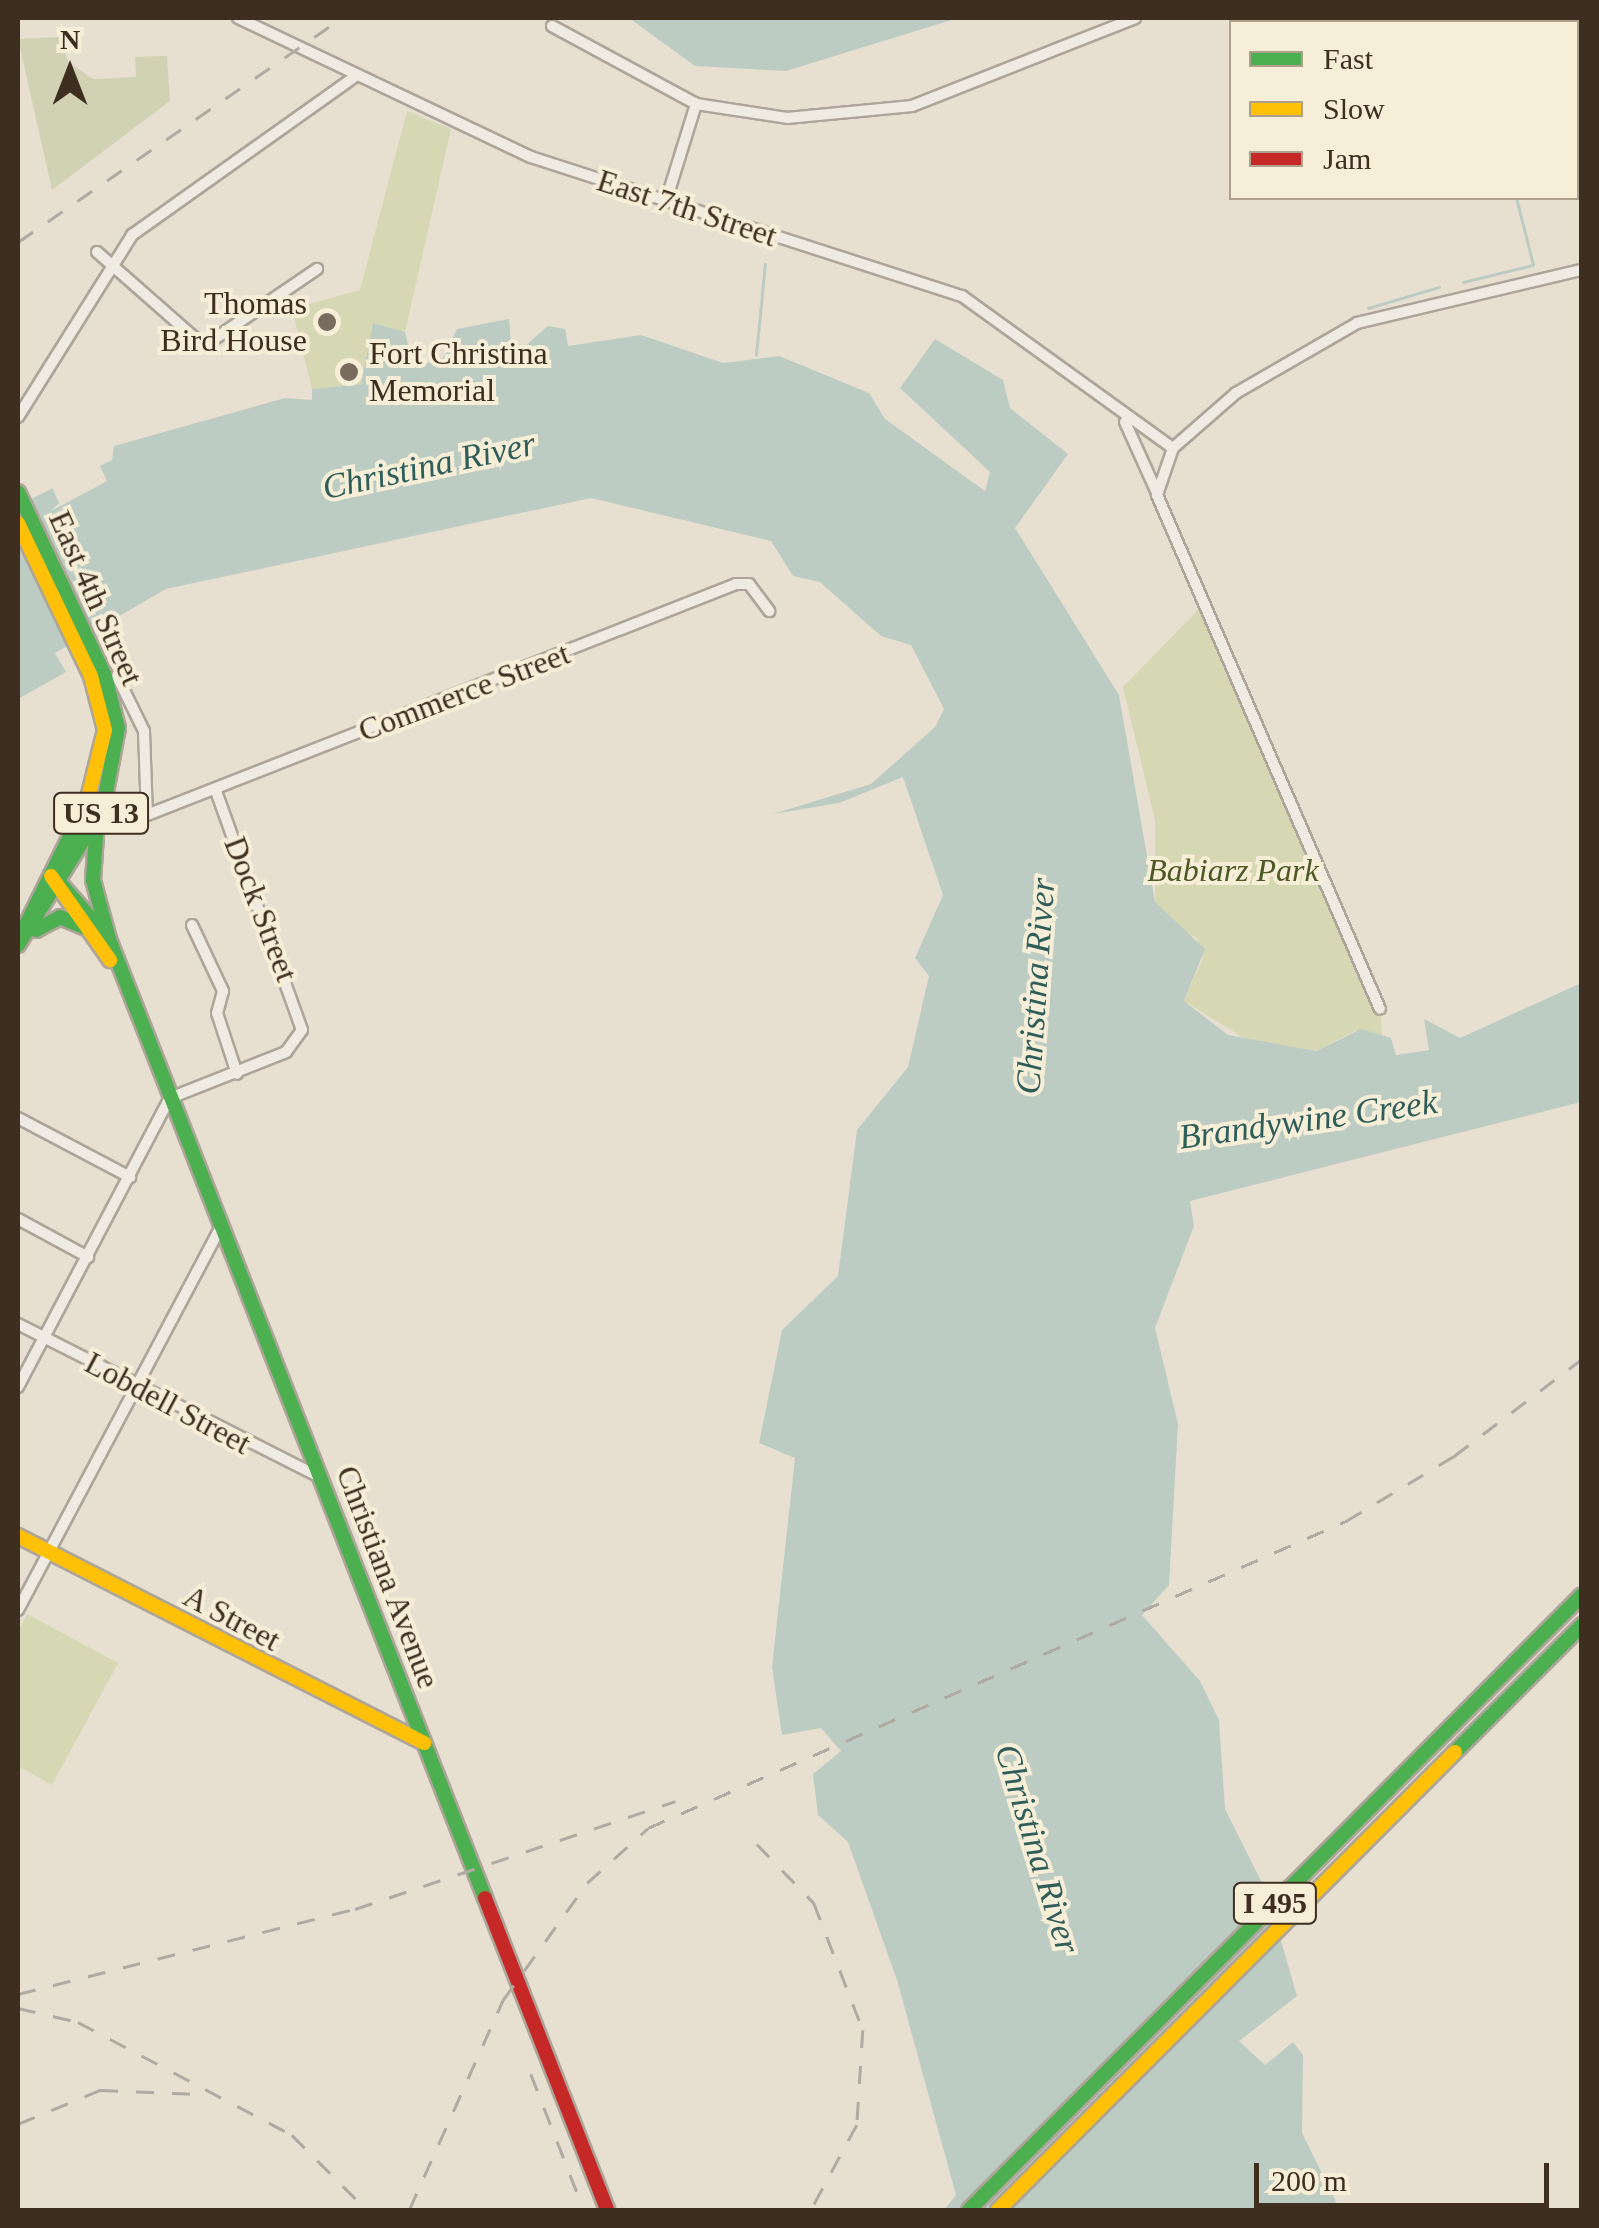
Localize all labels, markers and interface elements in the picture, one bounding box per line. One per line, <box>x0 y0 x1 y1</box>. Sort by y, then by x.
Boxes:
north arrow <box>20 20 120 120</box>
legend <box>1229 20 1579 200</box>
text: N <box>60 24 80 55</box>
text: Fast <box>1323 42 1373 75</box>
text: Slow <box>1323 92 1385 125</box>
text: Jam <box>1323 142 1371 175</box>
street label: East 7th Street <box>592 161 782 255</box>
place label: Thomas Bird House <box>160 285 307 360</box>
marker: Thomas Bird House <box>316 311 338 333</box>
place label: Fort Christina Memorial <box>369 335 548 410</box>
marker: Fort Christina Memorial <box>338 361 360 383</box>
water label: Christina River <box>319 423 539 509</box>
street label: East 4th Street <box>41 505 151 691</box>
street label: Commerce Street <box>353 634 575 750</box>
road number: US 13 <box>51 788 151 838</box>
street label: Dock Street <box>216 831 306 987</box>
park label: Babiarz Park <box>1147 851 1319 889</box>
water label: Christina River <box>1007 876 1065 1096</box>
water label: Brandywine Creek <box>1176 1081 1440 1159</box>
street label: Lobdell Street <box>79 1343 257 1463</box>
street label: Christiana Avenue <box>328 1460 448 1694</box>
street label: A Street <box>176 1576 288 1660</box>
water label: Christina River <box>985 1739 1089 1959</box>
road number: I 495 <box>1232 1878 1318 1928</box>
scale bar <box>1259 2143 1554 2205</box>
text: 200 m <box>1271 2164 1347 2197</box>

